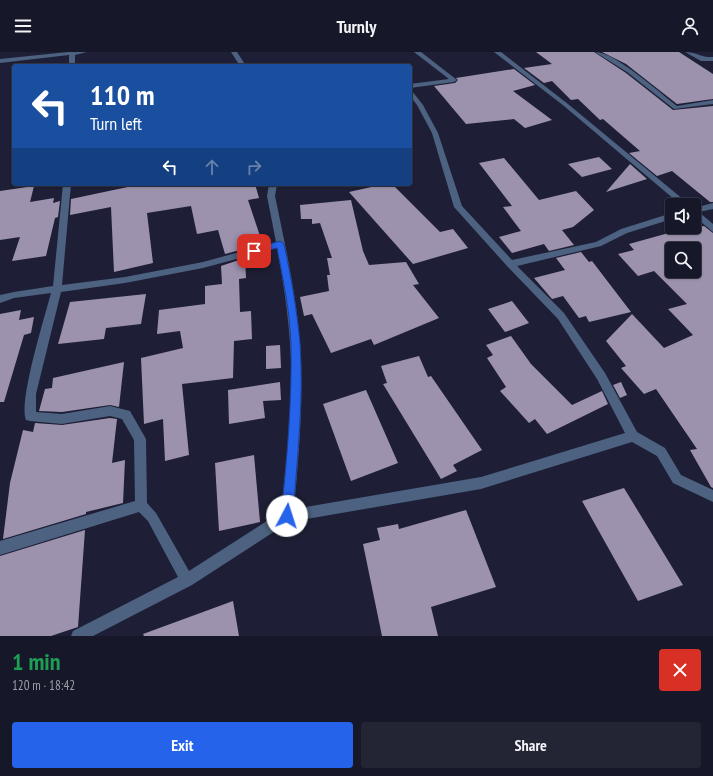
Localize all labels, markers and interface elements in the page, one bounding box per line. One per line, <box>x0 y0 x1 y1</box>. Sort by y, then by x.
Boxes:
icon: menu <box>12 15 34 37</box>
text: Turnly <box>337 15 376 38</box>
icon: person <box>679 15 701 37</box>
text: 110 m <box>90 76 154 113</box>
icon: left <box>24 80 76 132</box>
text: Turn left <box>90 112 142 135</box>
icon: left <box>159 156 181 178</box>
icon: ahead <box>201 156 223 178</box>
icon: right <box>243 156 265 178</box>
map controls <box>665 198 701 278</box>
button: sound <box>665 198 701 234</box>
pin <box>237 234 271 268</box>
icon: arrive <box>243 240 265 262</box>
button: search <box>665 242 701 278</box>
position arrow <box>266 495 308 537</box>
text: 1 min <box>12 646 60 677</box>
button: close <box>659 649 701 691</box>
text: 120 m · 18:42 <box>12 677 75 694</box>
button: Exit <box>12 722 353 768</box>
button: Share <box>361 722 701 768</box>

